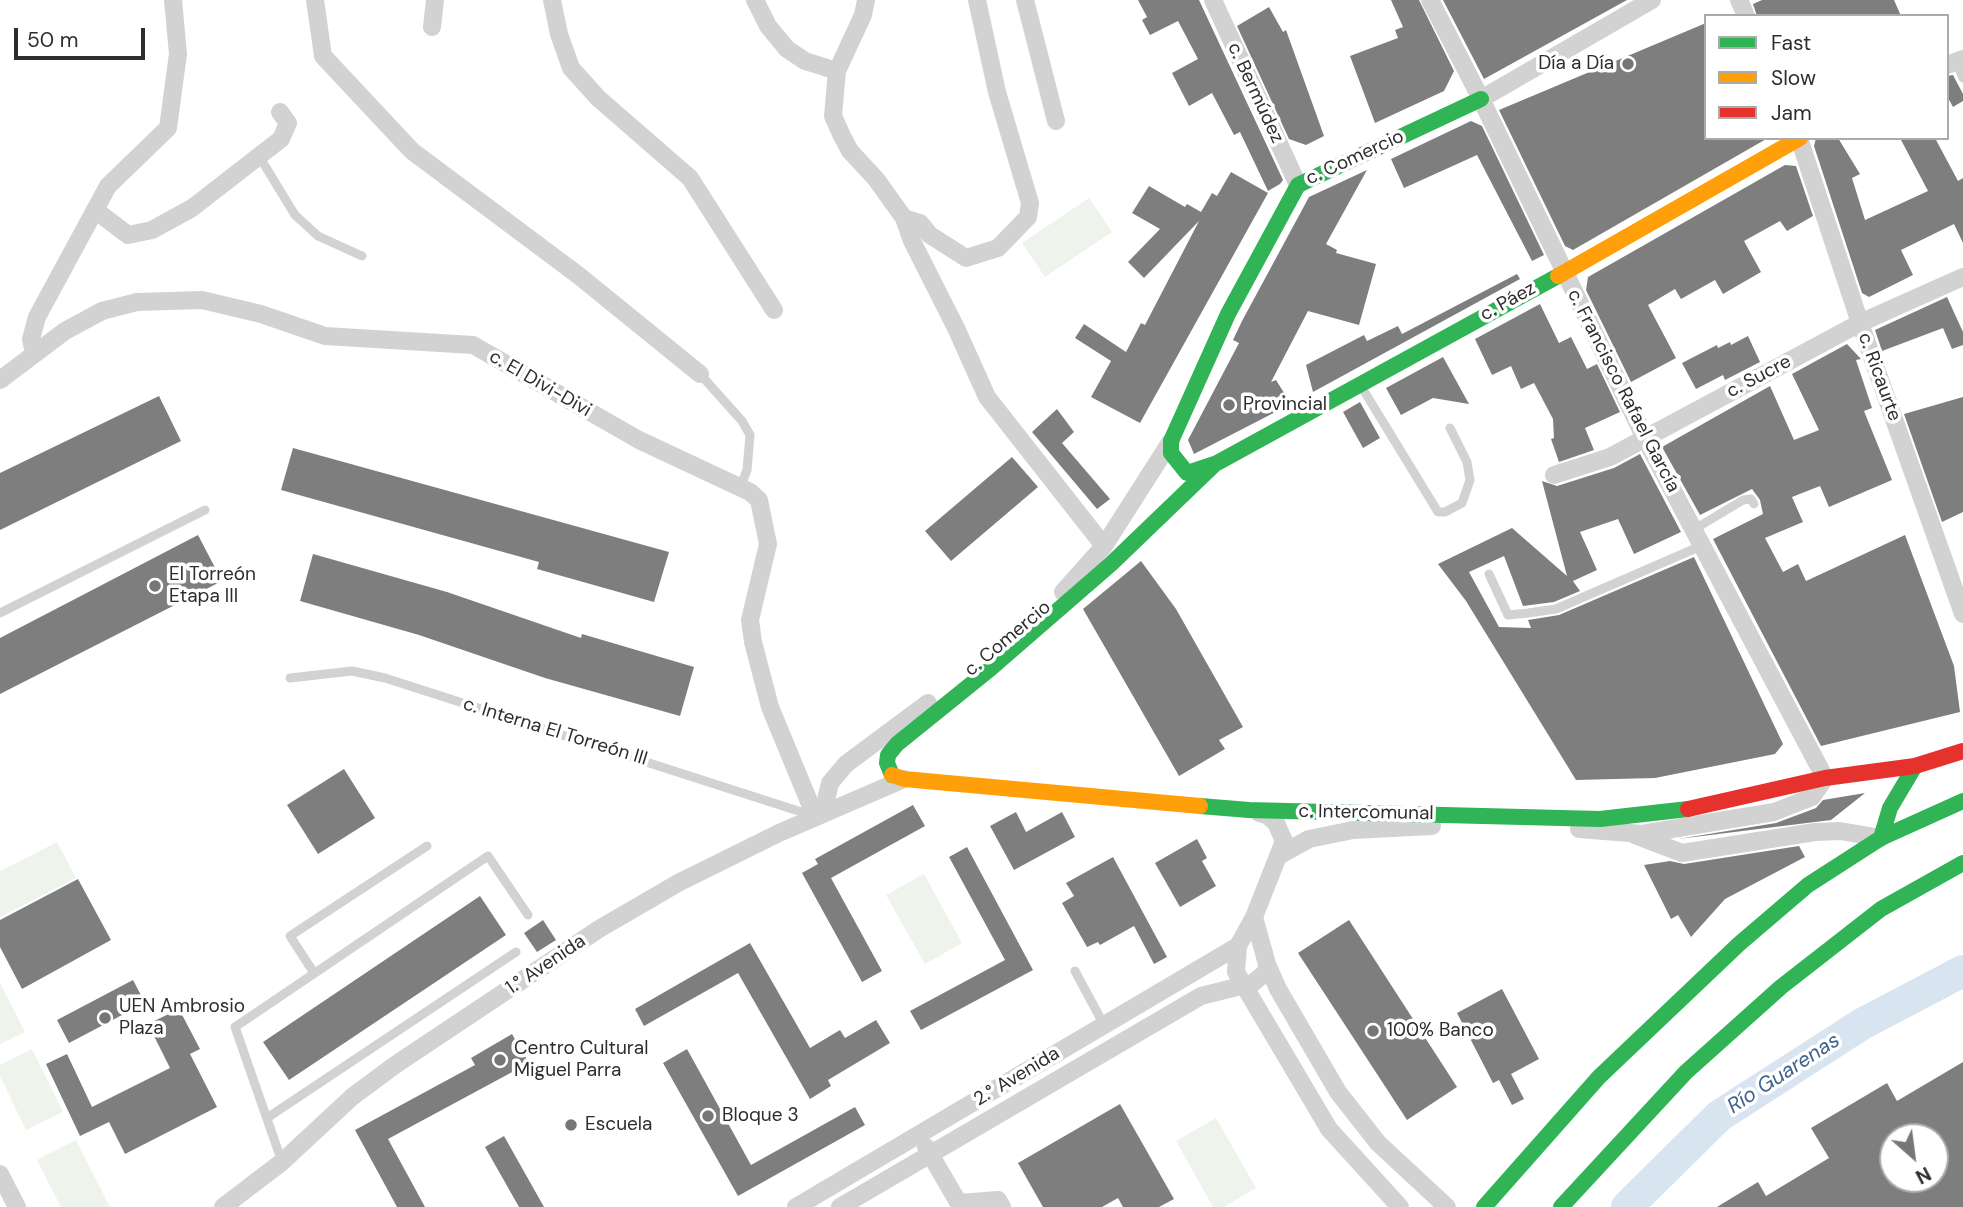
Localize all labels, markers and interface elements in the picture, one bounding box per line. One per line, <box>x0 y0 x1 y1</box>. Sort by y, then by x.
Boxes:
scale bar <box>18 14 149 58</box>
legend <box>1704 14 1949 140</box>
text: 50 m <box>27 26 78 54</box>
text: Fast <box>1771 29 1811 57</box>
street label: c. Bermúdez <box>1222 39 1288 147</box>
place label: Día a Día <box>1538 53 1614 75</box>
marker: Día a Día <box>1620 56 1636 72</box>
text: Slow <box>1771 64 1816 92</box>
text: Jam <box>1771 99 1812 127</box>
street label: c. Comercio <box>1302 125 1408 191</box>
street label: c. Páez <box>1476 277 1540 327</box>
street label: c. Francisco Rafael García <box>1562 286 1684 496</box>
street label: c. Ricaurte <box>1852 330 1906 424</box>
street label: c. El Divi-Divi <box>485 346 595 422</box>
street label: c. Sucre <box>1723 351 1795 403</box>
place label: Provincial <box>1243 394 1327 416</box>
marker: Provincial <box>1221 397 1237 413</box>
place label: El Torreón Etapa III <box>169 564 256 608</box>
marker: El Torreón Etapa III <box>147 578 163 594</box>
street label: c. Comercio <box>960 596 1056 682</box>
street label: c. Interna El Torreón III <box>460 693 650 771</box>
street label: c. Intercomunal <box>1298 800 1434 826</box>
street label: 1.° Avenida <box>502 930 590 1000</box>
place label: UEN Ambrosio Plaza <box>119 996 245 1040</box>
marker: UEN Ambrosio Plaza <box>97 1010 113 1026</box>
place label: 100% Banco <box>1387 1020 1494 1042</box>
marker: 100% Banco <box>1365 1023 1381 1039</box>
water label: Río Guarenas <box>1723 1028 1845 1120</box>
place label: Centro Cultural Miguel Parra <box>514 1038 648 1082</box>
street label: 2.° Avenida <box>970 1043 1064 1111</box>
marker: Centro Cultural Miguel Parra <box>492 1052 508 1068</box>
place label: Bloque 3 <box>722 1105 799 1127</box>
marker: Bloque 3 <box>700 1108 716 1124</box>
place label: Escuela <box>585 1114 652 1136</box>
marker: Escuela <box>563 1117 579 1133</box>
north arrow <box>1879 1123 1949 1193</box>
text: N <box>1911 1161 1935 1190</box>

